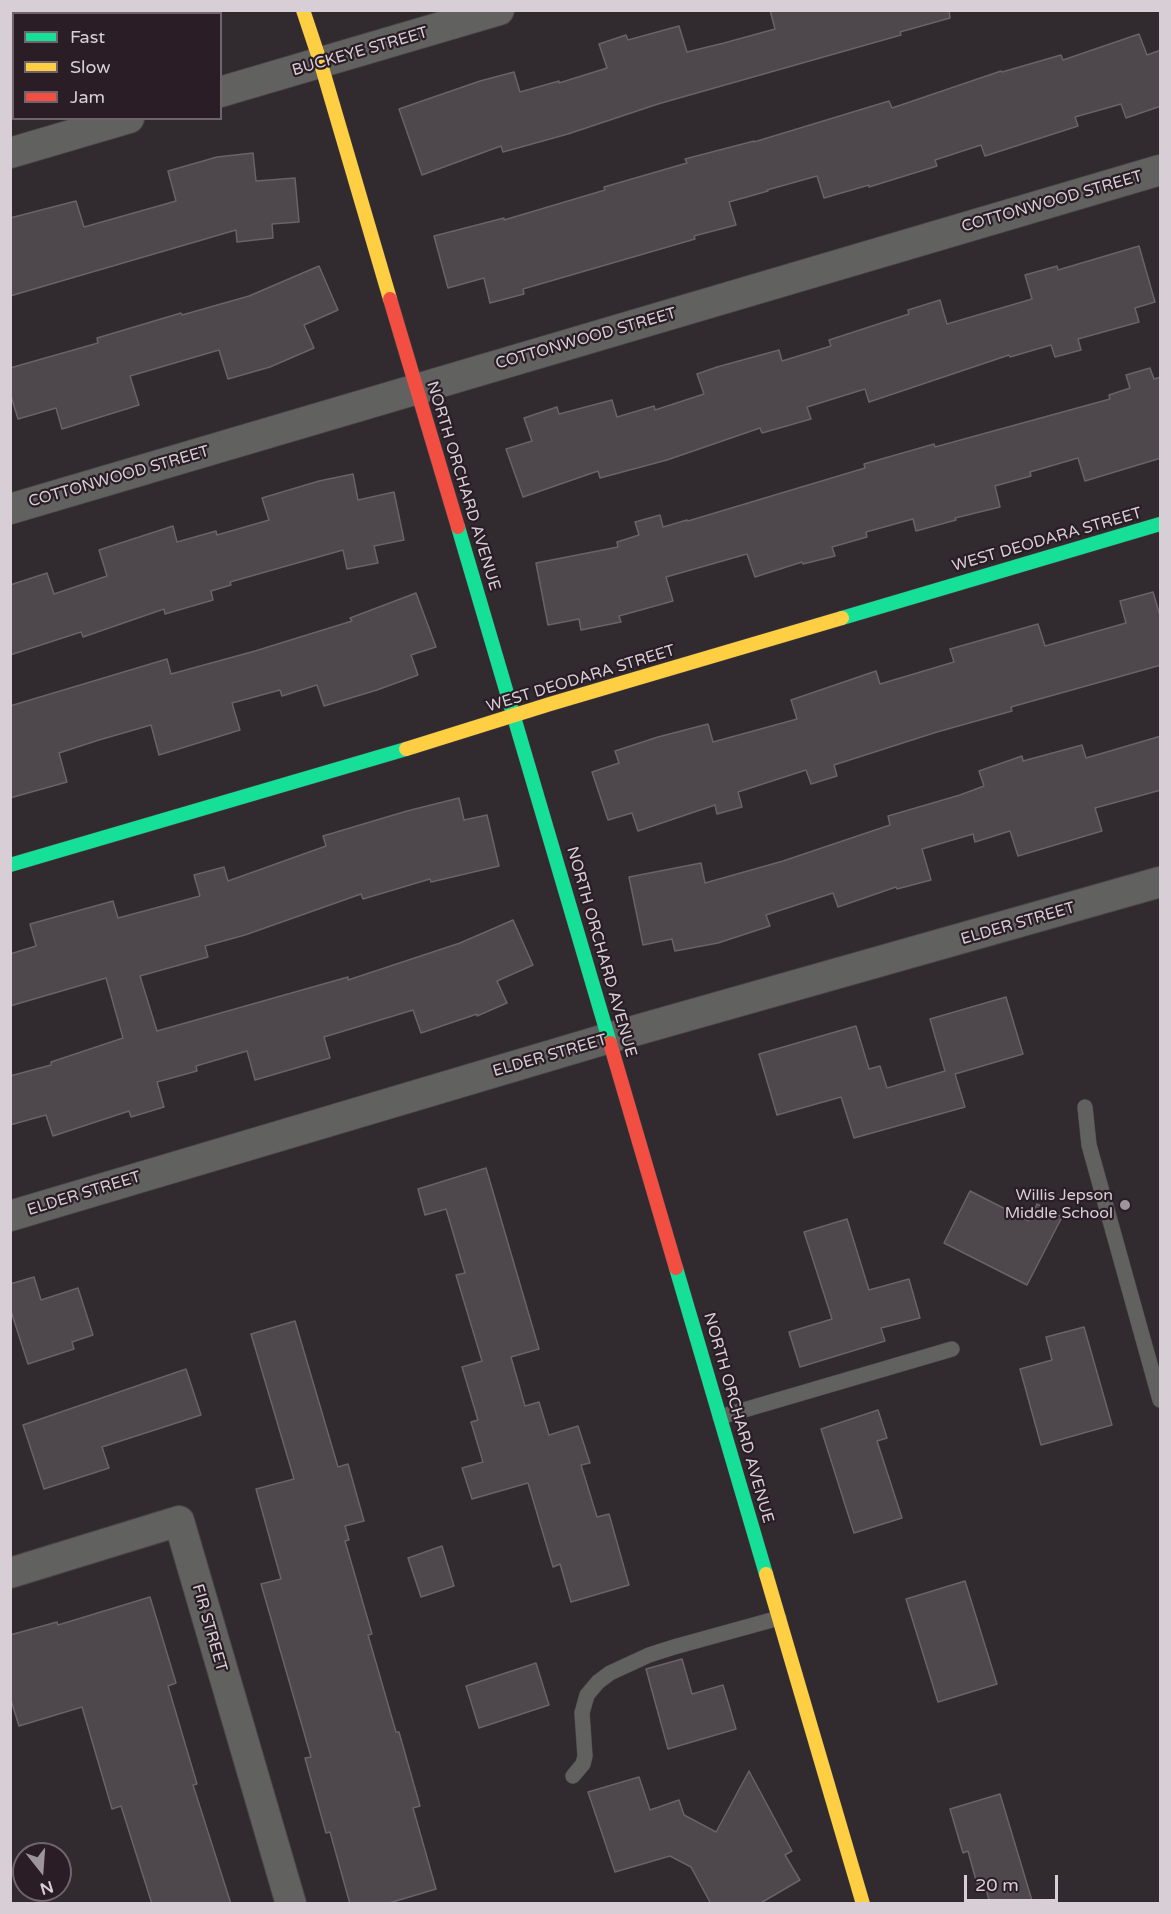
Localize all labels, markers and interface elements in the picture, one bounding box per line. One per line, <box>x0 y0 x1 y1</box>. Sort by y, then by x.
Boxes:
legend <box>12 12 222 120</box>
street label: BUCKEYE STREET <box>290 23 430 81</box>
text: Fast <box>70 26 105 48</box>
text: Slow <box>70 56 111 78</box>
text: Jam <box>70 86 105 108</box>
street label: COTTONWOOD STREET <box>959 167 1145 237</box>
street label: COTTONWOOD STREET <box>493 304 679 374</box>
street label: NORTH ORCHARD AVENUE <box>422 379 504 593</box>
street label: COTTONWOOD STREET <box>26 442 212 512</box>
street label: WEST DEODARA STREET <box>950 504 1144 576</box>
street label: WEST DEODARA STREET <box>484 641 678 717</box>
street label: NORTH ORCHARD AVENUE <box>562 845 640 1059</box>
street label: ELDER STREET <box>959 899 1077 949</box>
street label: ELDER STREET <box>491 1031 609 1081</box>
street label: ELDER STREET <box>25 1168 143 1220</box>
place label: Willis Jepson Middle School <box>1005 1186 1113 1224</box>
marker: Willis Jepson Middle School <box>1118 1198 1132 1212</box>
street label: NORTH ORCHARD AVENUE <box>699 1311 777 1525</box>
street label: FIR STREET <box>187 1582 231 1674</box>
north arrow <box>12 1842 72 1902</box>
scale bar <box>967 1863 1062 1901</box>
text: 20 m <box>975 1874 1019 1896</box>
text: N <box>38 1876 56 1899</box>

